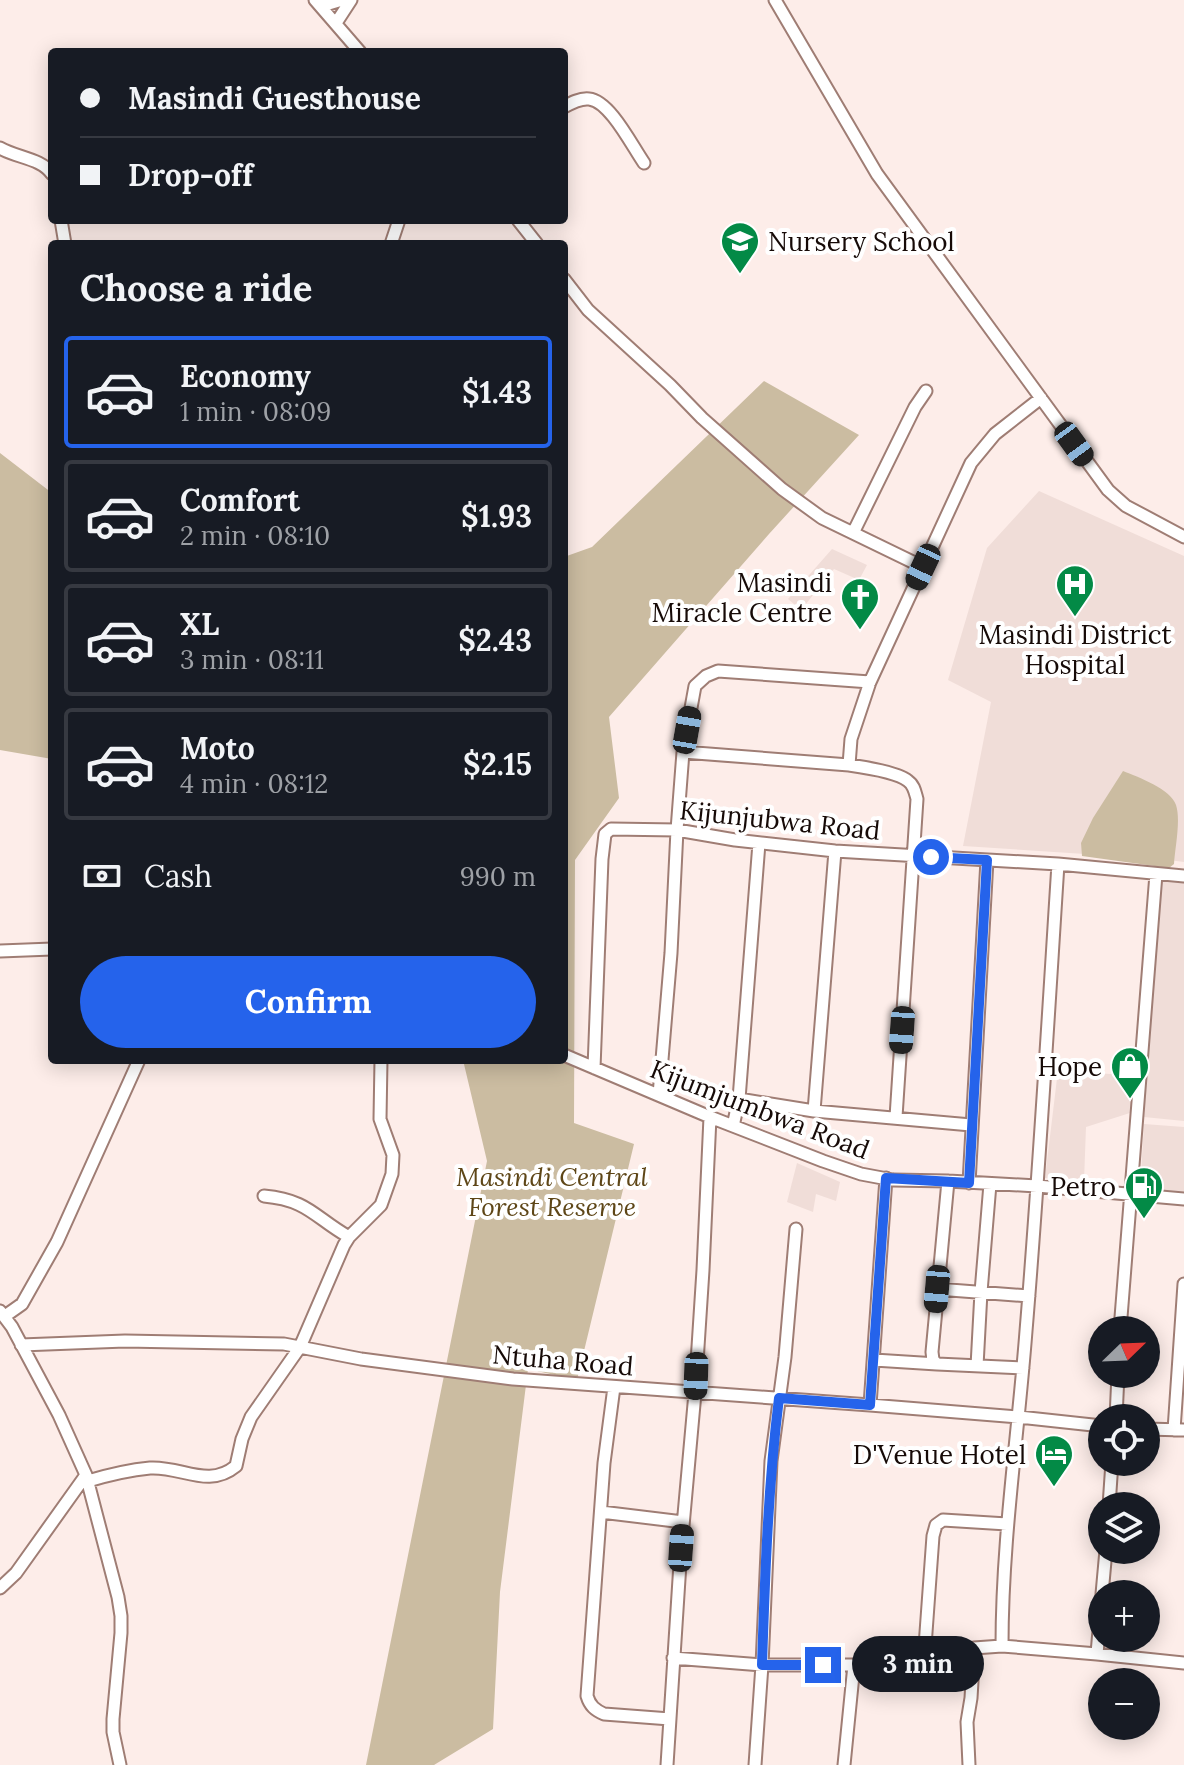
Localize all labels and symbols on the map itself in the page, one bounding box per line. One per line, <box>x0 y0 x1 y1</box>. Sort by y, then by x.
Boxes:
school or university icon: Nursery School <box>719 220 761 275</box>
place label: Nursery School <box>768 225 955 258</box>
car <box>1050 418 1098 470</box>
car <box>902 540 944 594</box>
hospital icon: Masindi District Hospital <box>1054 563 1096 618</box>
place label: Masindi Miracle Centre <box>651 566 832 629</box>
church icon: Masindi Miracle Centre <box>839 576 881 631</box>
place label: Masindi District Hospital <box>978 618 1172 681</box>
car <box>671 704 703 756</box>
street label: Kijunjubwa Road <box>678 793 882 847</box>
route start <box>913 839 949 875</box>
car <box>888 1005 916 1055</box>
shop icon: Hope <box>1109 1045 1151 1100</box>
place label: Hope <box>1037 1050 1102 1083</box>
street label: Kijumjumbwa Road <box>646 1052 874 1166</box>
park label: Masindi Central Forest Reserve <box>456 1160 649 1223</box>
fuel station icon: Petro <box>1123 1165 1165 1220</box>
place label: Petro <box>1050 1170 1116 1203</box>
car <box>923 1264 951 1314</box>
north arrow <box>1088 1316 1160 1388</box>
street label: Ntuha Road <box>491 1337 635 1383</box>
car <box>683 1352 709 1400</box>
hotel icon: D'Venue Hotel <box>1033 1433 1075 1488</box>
place label: D'Venue Hotel <box>853 1438 1026 1471</box>
car <box>667 1523 695 1573</box>
callout: 3 min <box>851 1637 983 1693</box>
route end <box>805 1647 841 1683</box>

